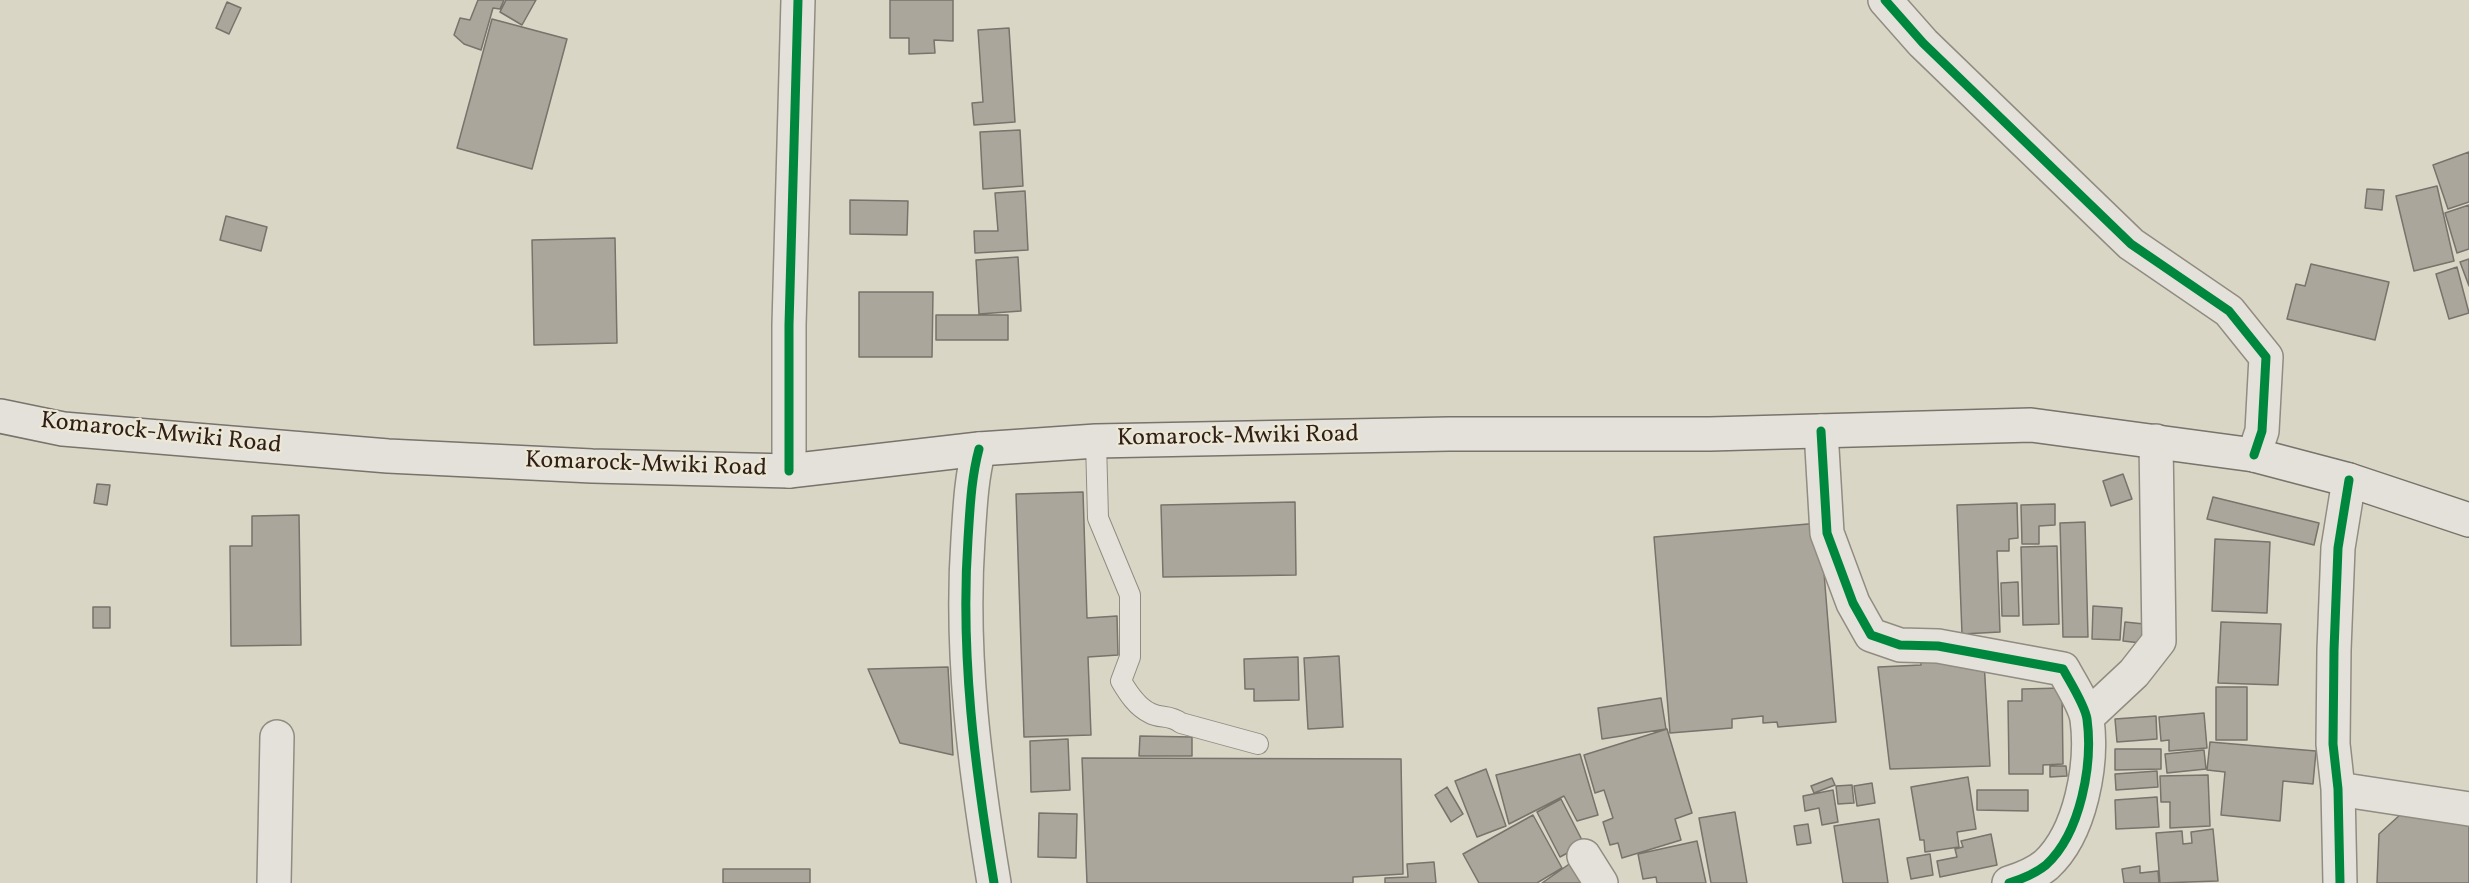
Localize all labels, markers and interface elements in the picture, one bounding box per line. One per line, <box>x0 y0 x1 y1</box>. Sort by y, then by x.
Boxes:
street label: Komarock-Mwiki Road <box>39 408 283 462</box>
street label: Komarock-Mwiki Road <box>1117 421 1359 455</box>
street label: Komarock-Mwiki Road <box>524 447 768 485</box>

